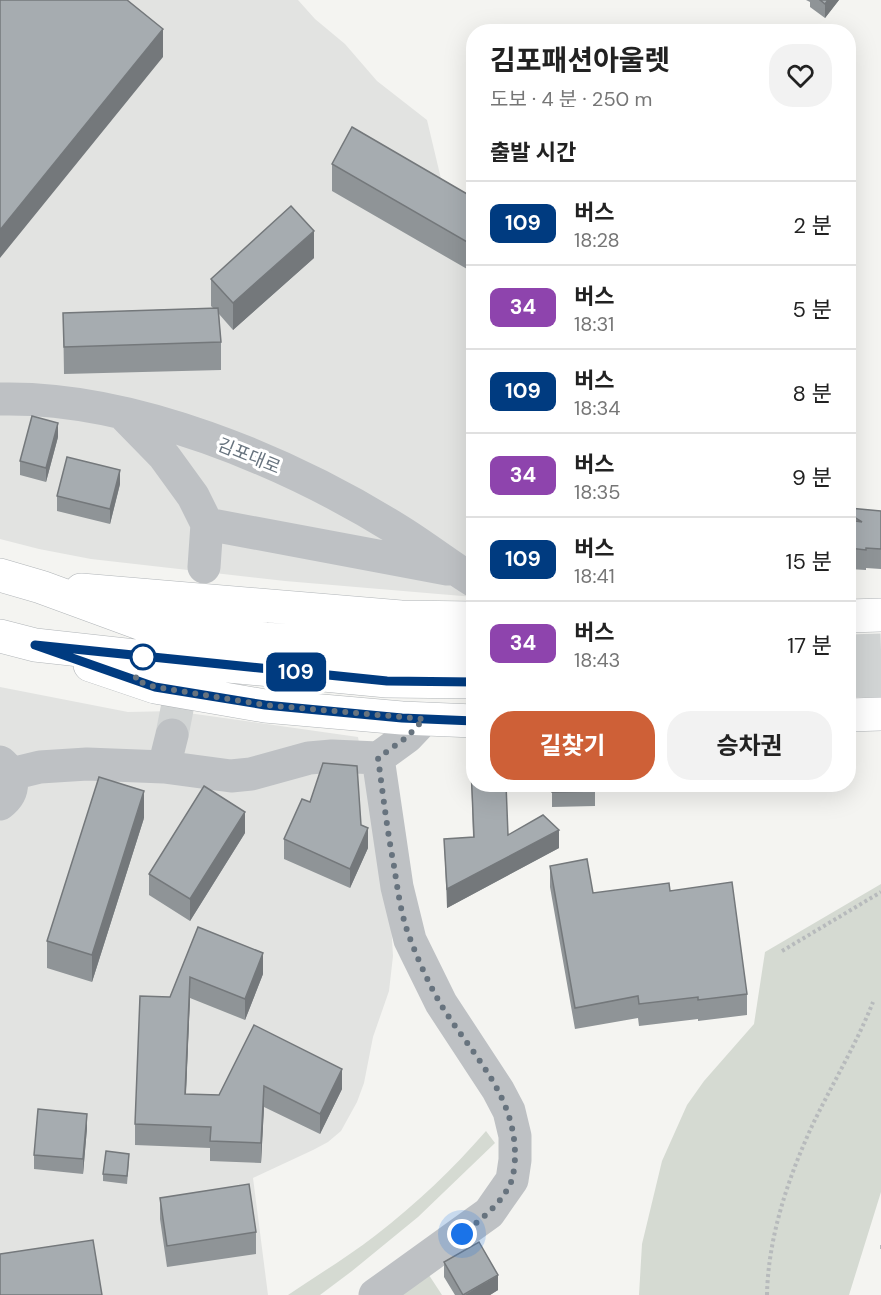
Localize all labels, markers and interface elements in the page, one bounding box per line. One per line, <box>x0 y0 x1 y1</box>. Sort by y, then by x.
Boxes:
text: 김포패션아울렛 <box>490 42 670 79</box>
button: heart <box>769 44 832 107</box>
text: 도보 · 4 분 · 250 m <box>490 86 652 112</box>
text: 출발 시간 <box>490 138 576 167</box>
text: 버스 <box>574 198 614 227</box>
text: 109 <box>505 209 541 237</box>
text: 2 분 <box>793 211 832 240</box>
text: 18:28 <box>574 227 620 253</box>
text: 버스 <box>574 282 614 311</box>
text: 34 <box>510 293 536 321</box>
text: 5 분 <box>792 295 832 324</box>
text: 18:31 <box>574 311 614 337</box>
text: 버스 <box>574 366 614 395</box>
text: 109 <box>505 377 541 405</box>
text: 8 분 <box>793 379 832 408</box>
text: 18:34 <box>574 395 620 421</box>
street label: 김포대로 <box>214 432 284 480</box>
text: 버스 <box>574 450 614 479</box>
text: 34 <box>510 461 536 489</box>
text: 9 분 <box>792 463 832 492</box>
text: 18:35 <box>574 479 620 505</box>
text: 버스 <box>574 534 614 563</box>
text: 109 <box>505 545 541 573</box>
text: 15 분 <box>786 547 832 576</box>
text: 18:41 <box>574 563 615 589</box>
text: 버스 <box>574 618 614 647</box>
text: 34 <box>510 629 536 657</box>
text: 17 분 <box>787 631 832 660</box>
unlabelled marker <box>130 644 156 670</box>
text: 18:43 <box>574 647 620 673</box>
line badge: 109 <box>262 652 330 692</box>
text: 109 <box>278 658 314 686</box>
button: 길찾기 <box>490 711 655 780</box>
button: 승차권 <box>667 711 832 780</box>
your location <box>447 1219 477 1249</box>

